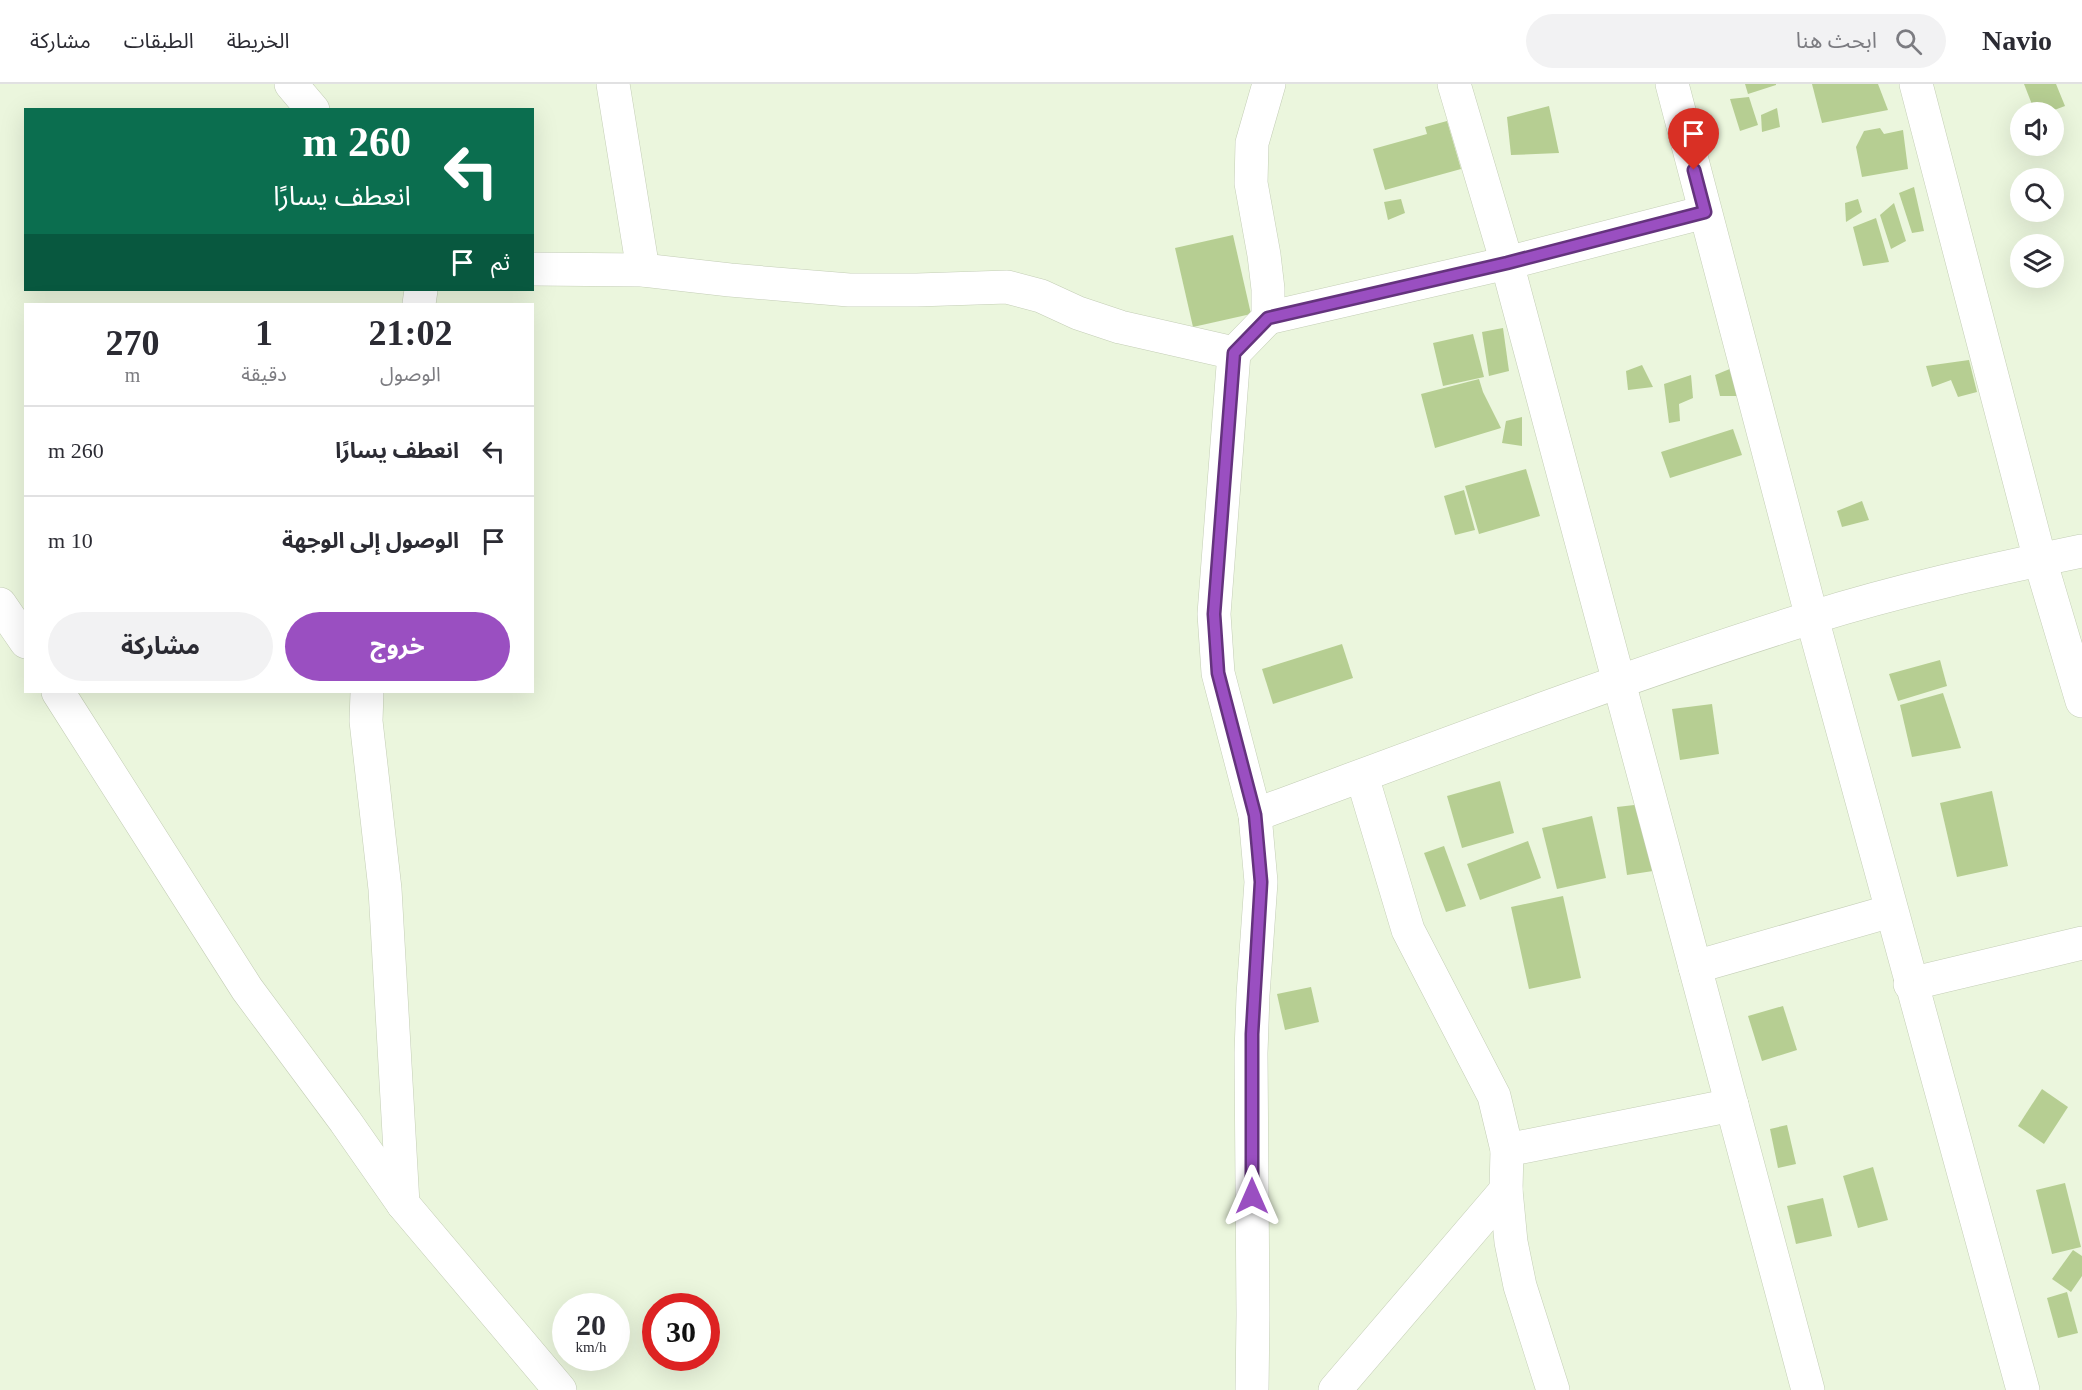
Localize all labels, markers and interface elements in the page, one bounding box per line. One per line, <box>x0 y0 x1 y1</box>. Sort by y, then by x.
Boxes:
search box <box>1526 14 1946 68</box>
icon: search <box>1892 25 1925 58</box>
text: Navio <box>1982 25 2052 56</box>
text: ابحث هنا <box>1796 28 1877 53</box>
text: مشاركة <box>30 29 91 53</box>
text: الطبقات <box>124 29 194 53</box>
text: الخريطة <box>227 29 290 53</box>
map controls <box>2010 102 2064 288</box>
button: sound <box>2010 102 2064 156</box>
pin <box>1668 108 1719 170</box>
icon: arrive <box>1677 117 1710 150</box>
text: 260 m <box>303 119 411 165</box>
icon: left <box>432 132 510 210</box>
button: search <box>2010 168 2064 222</box>
text: انعطف يسارًا <box>273 181 411 211</box>
button: layers <box>2010 234 2064 288</box>
icon: arrive <box>446 246 479 279</box>
text: ثم <box>491 250 510 275</box>
text: 1 <box>255 313 273 353</box>
text: 21:02 <box>368 313 452 353</box>
text: 270 <box>106 323 160 363</box>
text: دقيقة <box>241 363 287 385</box>
text: الوصول <box>380 363 441 385</box>
text: m <box>125 364 140 386</box>
icon: left <box>477 435 510 468</box>
text: 260 m <box>48 438 104 463</box>
text: انعطف يسارًا <box>335 438 459 463</box>
icon: arrive <box>477 525 510 558</box>
text: 10 m <box>48 528 93 553</box>
text: الوصول إلى الوجهة <box>282 528 459 553</box>
button: مشاركة <box>48 612 273 681</box>
button: خروج <box>285 612 510 681</box>
position arrow <box>1220 1164 1284 1228</box>
speed limit sign: 30 <box>642 1293 720 1371</box>
text: 20 <box>576 1308 606 1341</box>
text: km/h <box>576 1339 606 1355</box>

